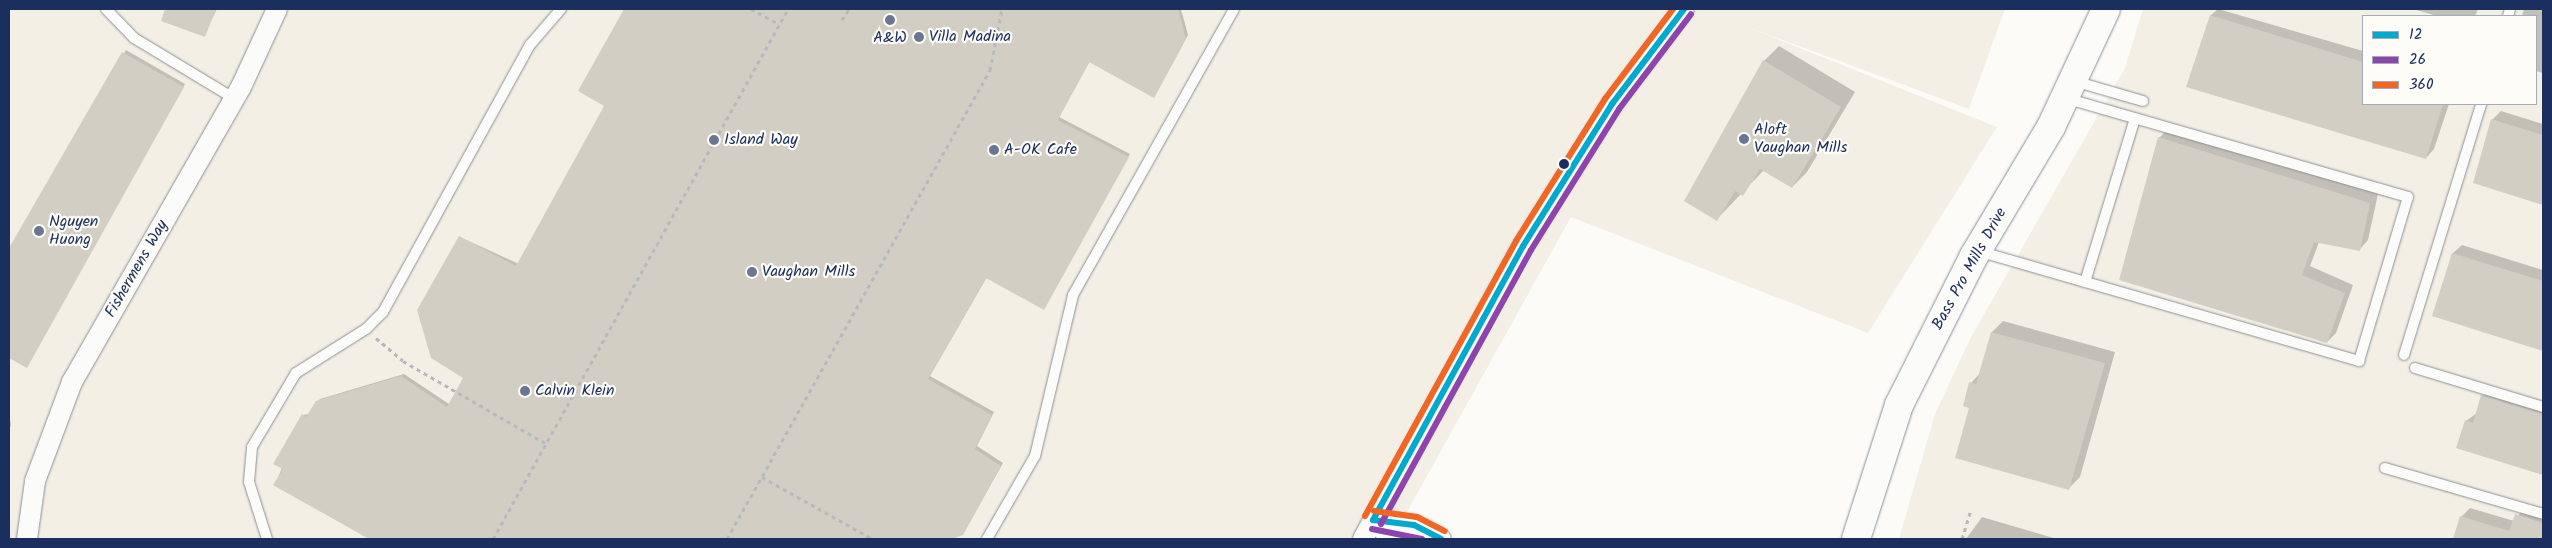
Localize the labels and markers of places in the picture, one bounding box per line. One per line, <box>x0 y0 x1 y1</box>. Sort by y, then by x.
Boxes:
marker: A&W <box>884 14 896 26</box>
place label: Villa Madina <box>929 27 1011 47</box>
place label: A&W <box>873 28 907 48</box>
marker: Villa Madina <box>913 31 925 43</box>
place label: Aloft Vaughan Mills <box>1754 120 1847 158</box>
place label: Island Way <box>724 130 798 150</box>
marker: Aloft Vaughan Mills <box>1738 133 1750 145</box>
marker: Island Way <box>708 134 720 146</box>
place label: A-OK Cafe <box>1004 140 1077 160</box>
marker: A-OK Cafe <box>988 144 1000 156</box>
unlabelled marker <box>1559 159 1569 169</box>
place label: Nguyen Huong <box>49 212 98 250</box>
marker: Nguyen Huong <box>33 225 45 237</box>
place label: Vaughan Mills <box>762 262 855 282</box>
marker: Vaughan Mills <box>746 266 758 278</box>
place label: Calvin Klein <box>535 381 614 401</box>
marker: Calvin Klein <box>519 385 531 397</box>

